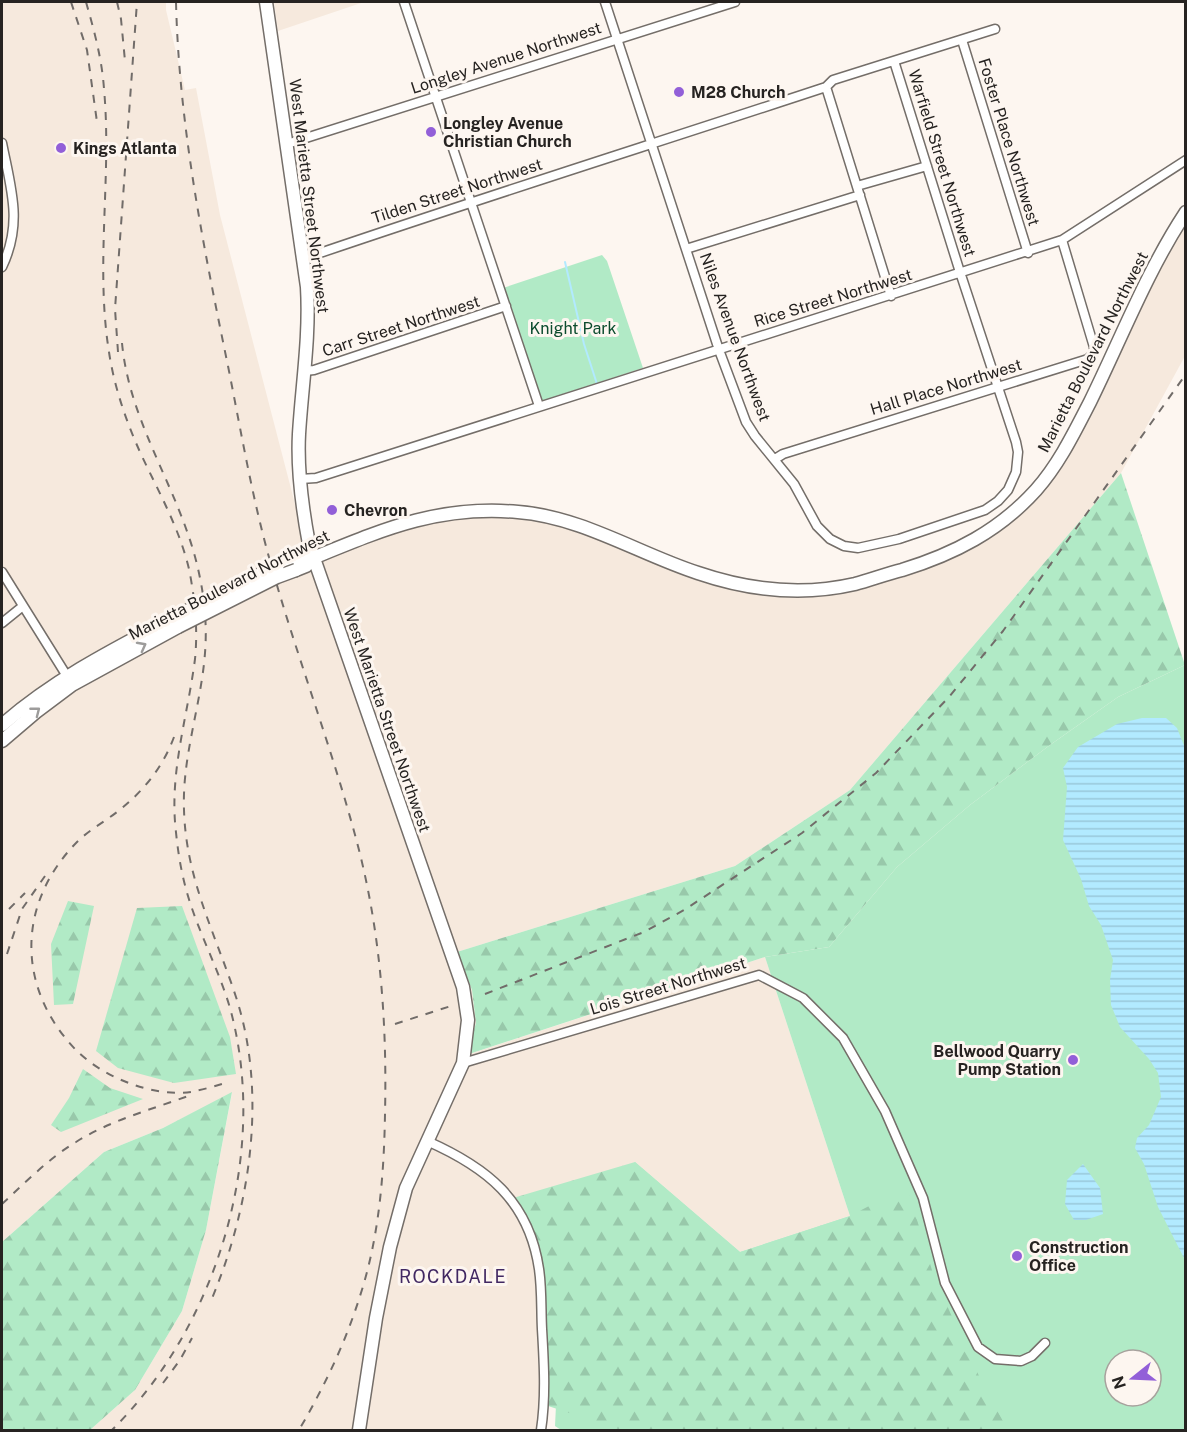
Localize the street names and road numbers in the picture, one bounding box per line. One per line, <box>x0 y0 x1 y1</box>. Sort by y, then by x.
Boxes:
street label: Longley Avenue Northwest <box>408 18 604 98</box>
street label: Foster Place Northwest <box>974 56 1044 228</box>
street label: Warfield Street Northwest <box>904 67 980 259</box>
street label: West Marietta Street Northwest <box>285 78 333 314</box>
street label: Tilden Street Northwest <box>369 154 545 228</box>
street label: Marietta Boulevard Northwest <box>1034 248 1152 456</box>
street label: Niles Avenue Northwest <box>696 250 774 424</box>
street label: Rice Street Northwest <box>752 265 914 331</box>
street label: Carr Street Northwest <box>320 292 482 360</box>
street label: Hall Place Northwest <box>868 355 1024 419</box>
street label: Marietta Boulevard Northwest <box>125 526 333 644</box>
street label: West Marietta Street Northwest <box>340 605 434 835</box>
street label: Lois Street Northwest <box>588 953 748 1019</box>

